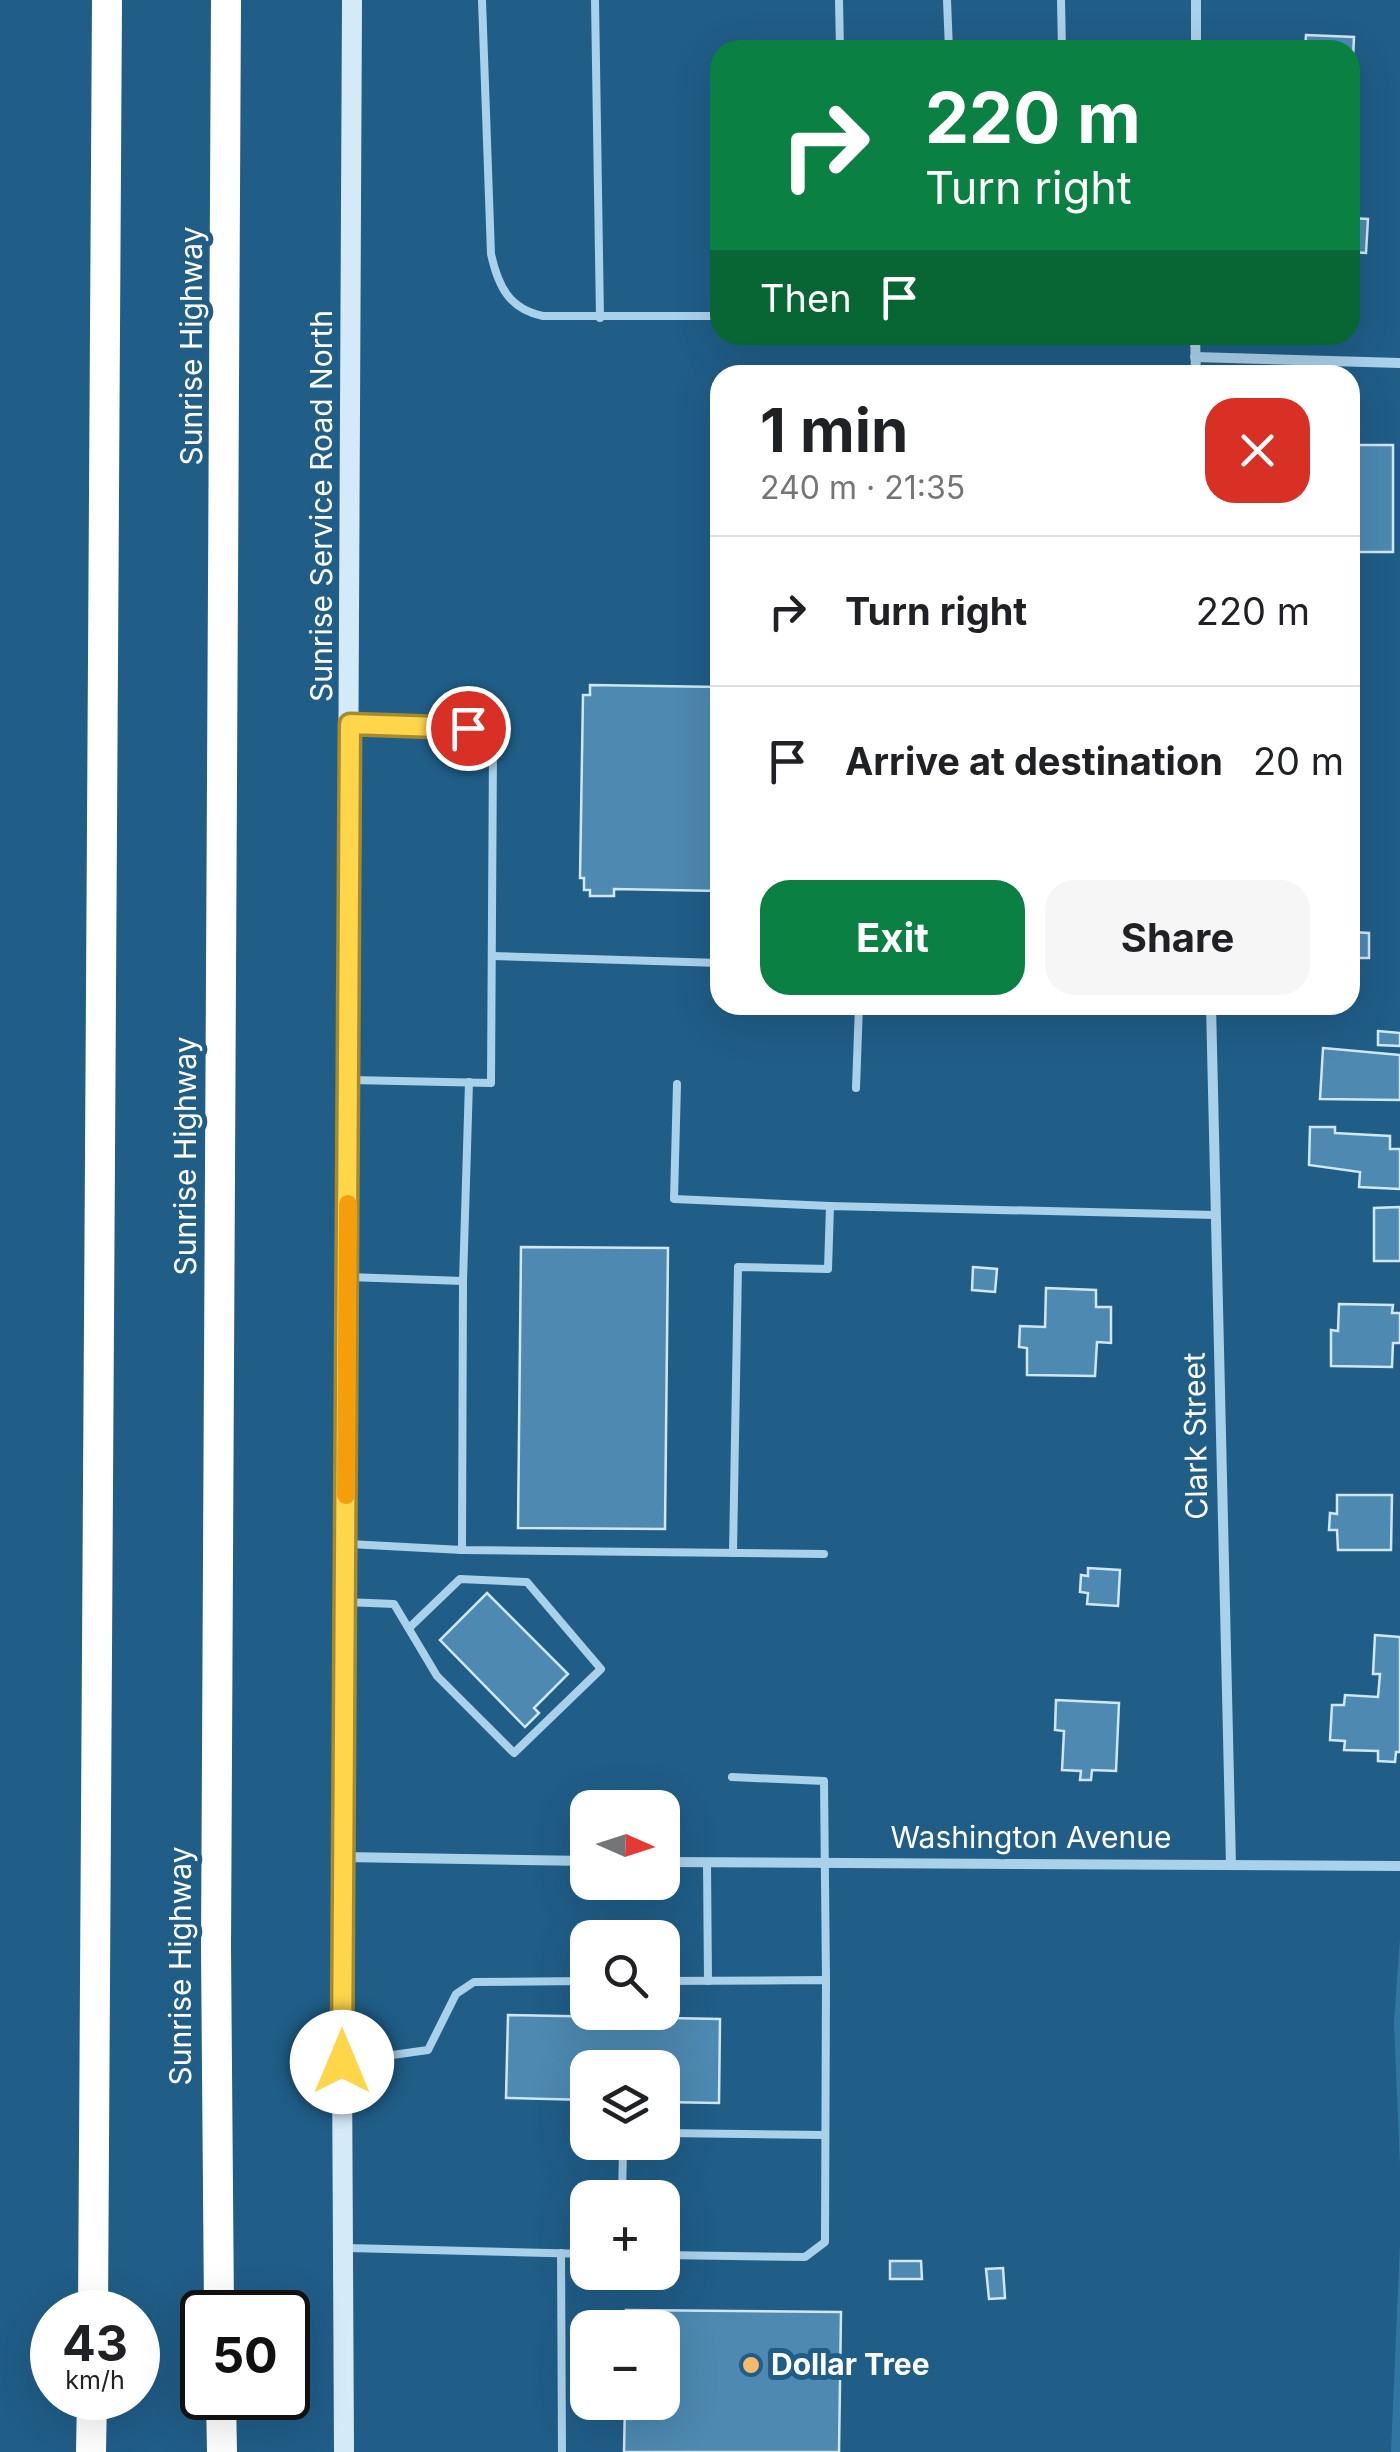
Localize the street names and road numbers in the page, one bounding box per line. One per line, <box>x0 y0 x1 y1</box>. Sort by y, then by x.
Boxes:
street label: Sunrise Highway <box>173 226 209 466</box>
street label: Sunrise Service Road North <box>303 310 339 702</box>
street label: Sunrise Highway <box>167 1036 203 1276</box>
street label: Clark Street <box>1176 1352 1214 1520</box>
street label: Washington Avenue <box>891 1819 1171 1855</box>
street label: Sunrise Highway <box>162 1846 198 2086</box>

